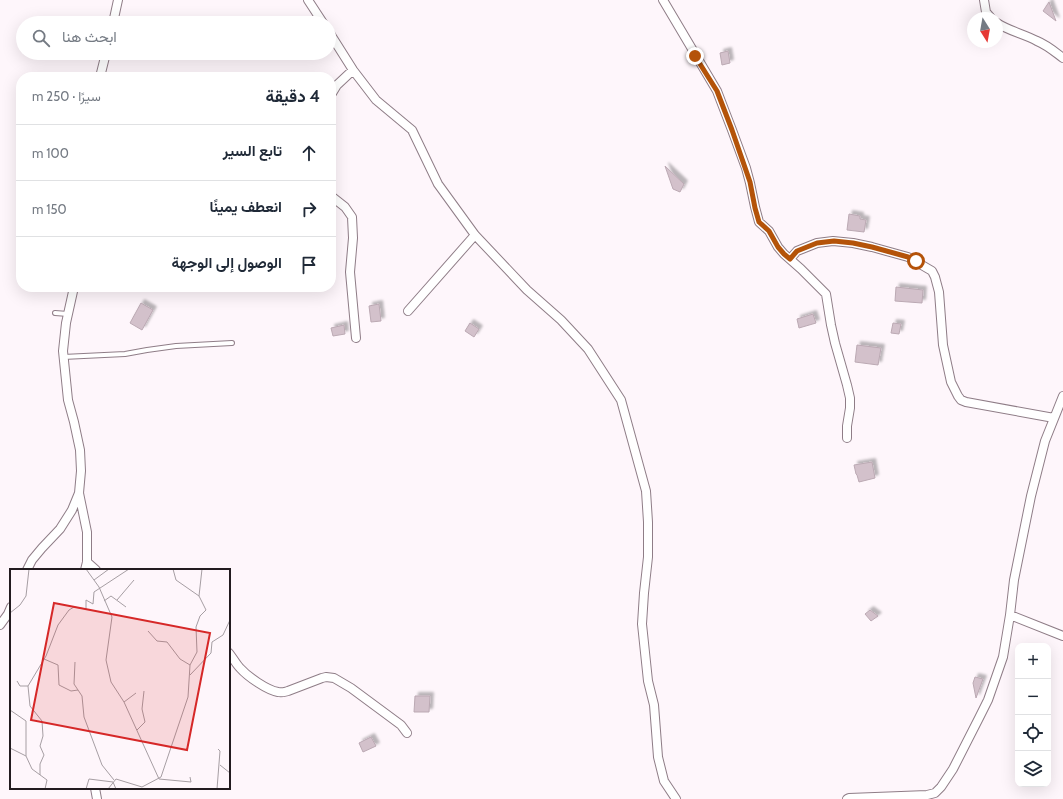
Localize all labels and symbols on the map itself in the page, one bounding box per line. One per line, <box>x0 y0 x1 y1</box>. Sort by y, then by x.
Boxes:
north arrow <box>967 12 1003 48</box>
route end <box>686 47 704 65</box>
route start <box>907 252 925 270</box>
inset map <box>10 569 230 789</box>

